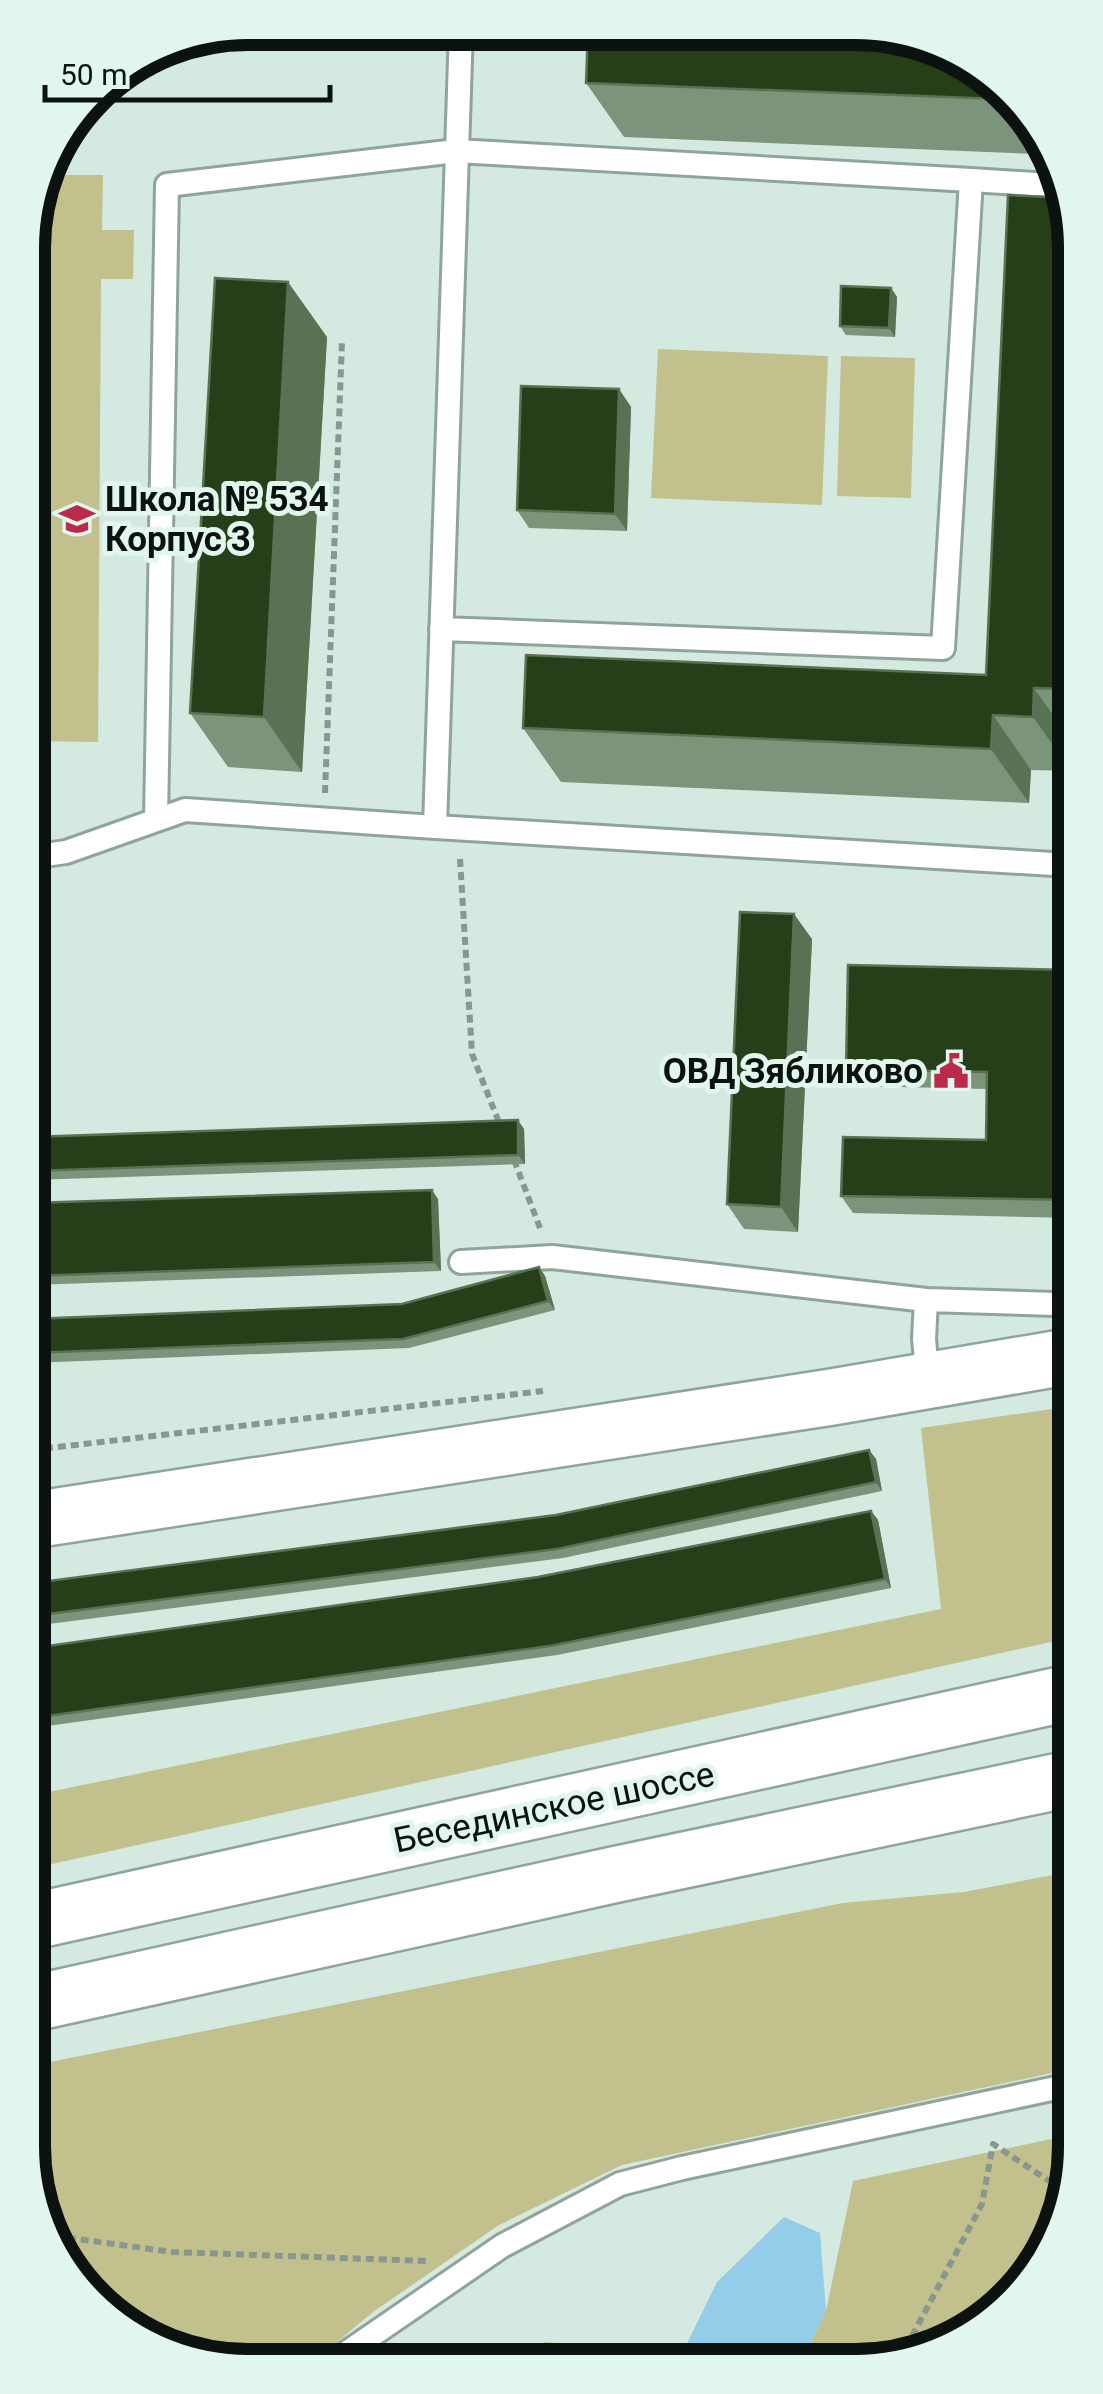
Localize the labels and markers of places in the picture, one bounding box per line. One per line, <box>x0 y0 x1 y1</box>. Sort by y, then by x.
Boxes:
place label: Школа № 534 Корпус 3 <box>105 479 329 560</box>
school or university icon: Школа № 534 Корпус 3 <box>58 500 96 538</box>
place label: ОВД Зябликово <box>663 1051 923 1092</box>
public building icon: ОВД Зябликово <box>932 1052 970 1090</box>

